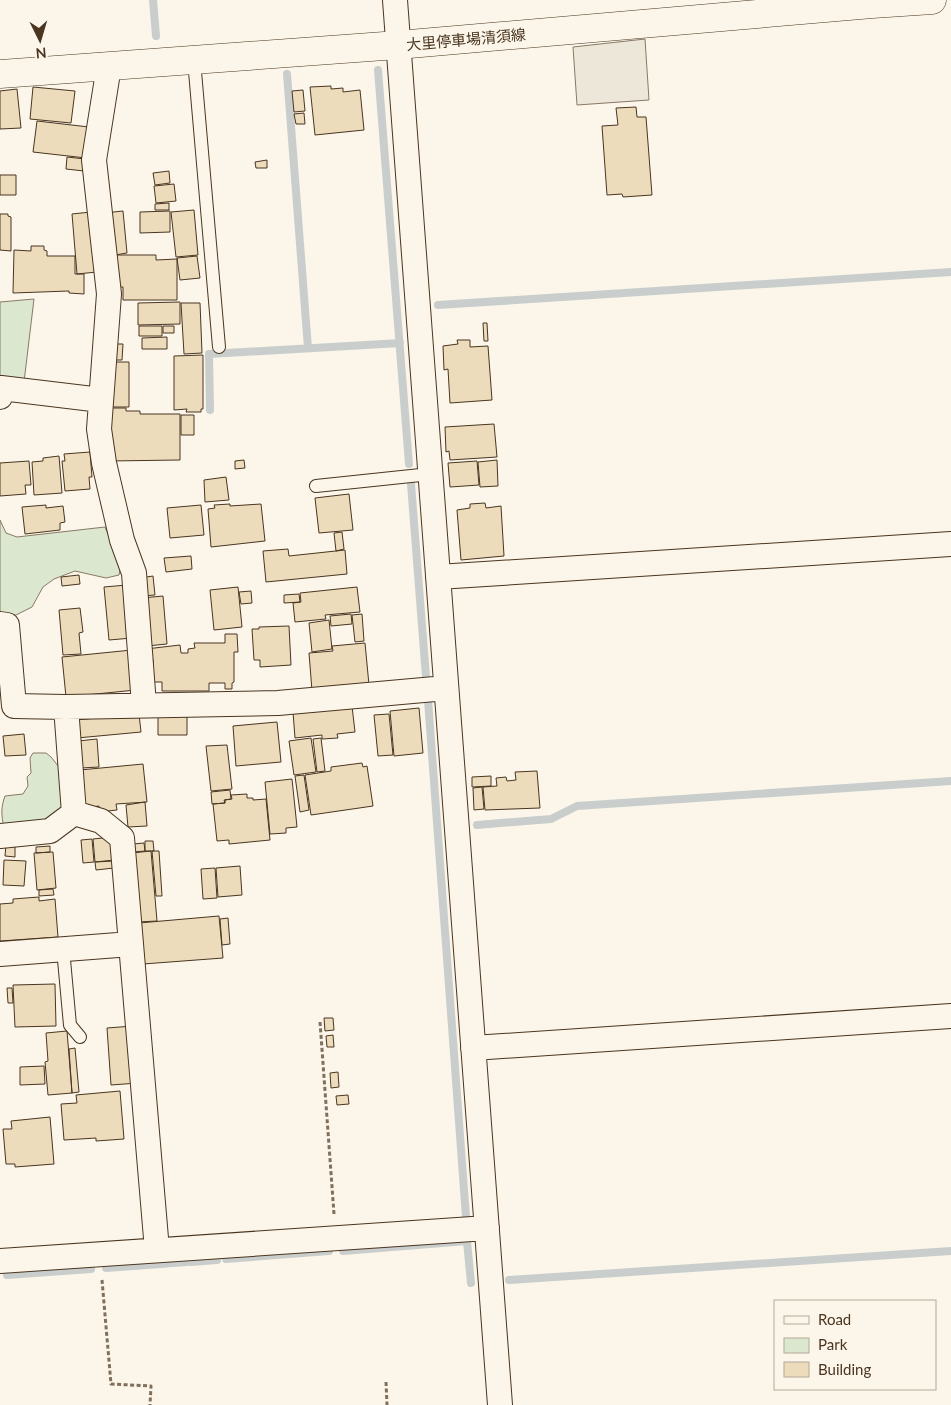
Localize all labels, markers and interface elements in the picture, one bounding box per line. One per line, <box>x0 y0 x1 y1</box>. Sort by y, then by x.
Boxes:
north arrow <box>15 15 65 65</box>
street label: 大里停車場清須線 <box>405 25 527 53</box>
text: N <box>35 45 47 62</box>
legend <box>774 1300 936 1390</box>
text: Road <box>818 1310 851 1328</box>
text: Park <box>818 1335 848 1353</box>
text: Building <box>818 1360 871 1378</box>

